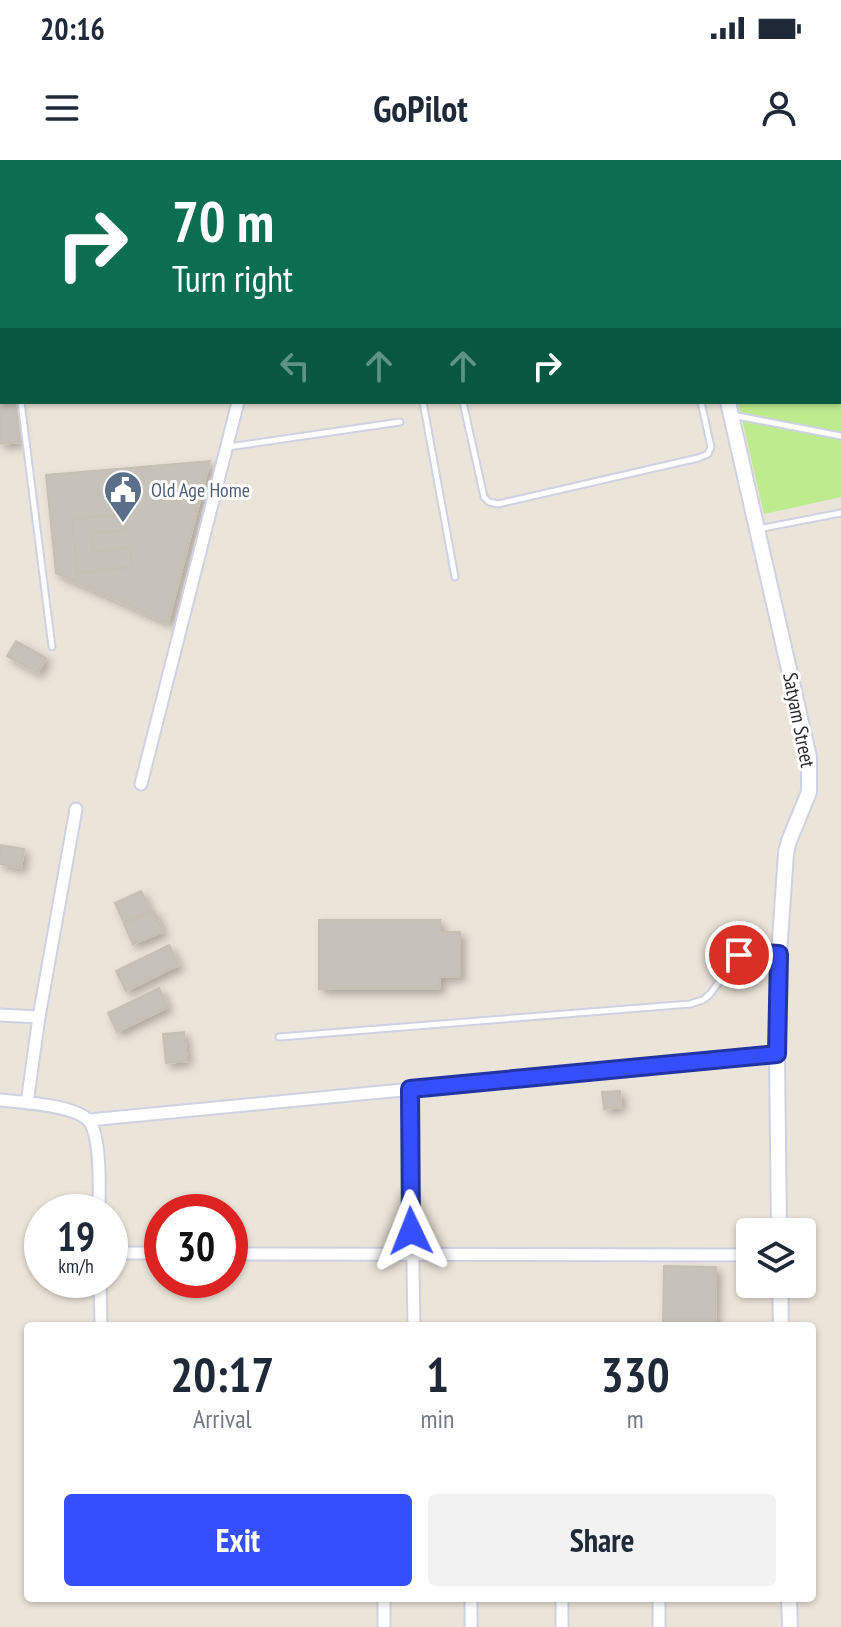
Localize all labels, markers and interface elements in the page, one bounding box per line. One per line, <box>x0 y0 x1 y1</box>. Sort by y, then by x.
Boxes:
text: 20:16 <box>40 9 105 48</box>
text: GoPilot <box>373 85 468 132</box>
icon: menu <box>40 86 84 130</box>
icon: person <box>757 86 801 130</box>
text: 70 m <box>172 185 274 257</box>
icon: right <box>40 192 144 296</box>
text: Turn right <box>172 255 293 302</box>
icon: left <box>273 344 317 388</box>
icon: ahead <box>357 344 401 388</box>
icon: ahead <box>441 344 485 388</box>
icon: right <box>525 344 569 388</box>
public building icon: Old Age Home <box>102 469 144 524</box>
place label: Old Age Home <box>151 477 250 503</box>
street label: Satyam Street <box>777 670 821 770</box>
pin <box>705 921 773 989</box>
icon: arrive <box>717 933 761 977</box>
position arrow <box>369 1189 453 1273</box>
speed limit sign: 30 <box>144 1194 248 1298</box>
text: 19 <box>57 1210 95 1262</box>
map controls <box>736 1218 816 1298</box>
button: layers <box>736 1218 816 1298</box>
text: km/h <box>58 1253 94 1279</box>
text: 20:17 <box>170 1343 274 1405</box>
text: 1 <box>426 1343 449 1405</box>
text: 330 <box>601 1343 670 1405</box>
text: Arrival <box>193 1402 252 1435</box>
text: min <box>420 1402 454 1435</box>
text: m <box>627 1402 644 1435</box>
button: Exit <box>64 1494 412 1586</box>
button: Share <box>428 1494 776 1586</box>

